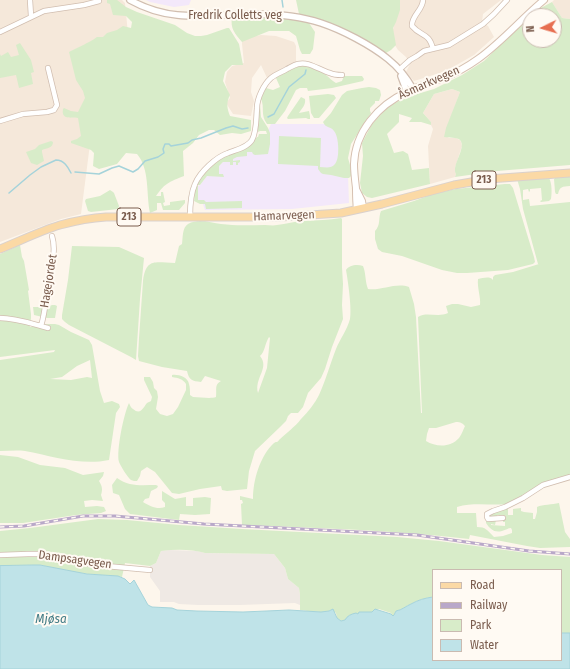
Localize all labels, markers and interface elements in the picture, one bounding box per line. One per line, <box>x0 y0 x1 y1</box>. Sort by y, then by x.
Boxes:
north arrow <box>522 8 562 48</box>
street label: Fredrik Colletts veg <box>188 9 282 23</box>
text: N <box>524 25 537 33</box>
street label: Åsmarkvegen <box>396 63 462 103</box>
road number: 213 <box>472 171 496 189</box>
road number: 213 <box>117 208 141 226</box>
street label: Hamarvegen <box>253 208 315 224</box>
street label: Hagejordet <box>38 253 60 309</box>
street label: Dampsagvegen <box>38 548 112 572</box>
legend <box>432 569 562 661</box>
text: Road <box>470 578 495 592</box>
text: Railway <box>470 598 507 612</box>
water label: Mjøsa <box>35 611 67 627</box>
text: Park <box>470 618 491 632</box>
text: Water <box>470 638 498 652</box>

